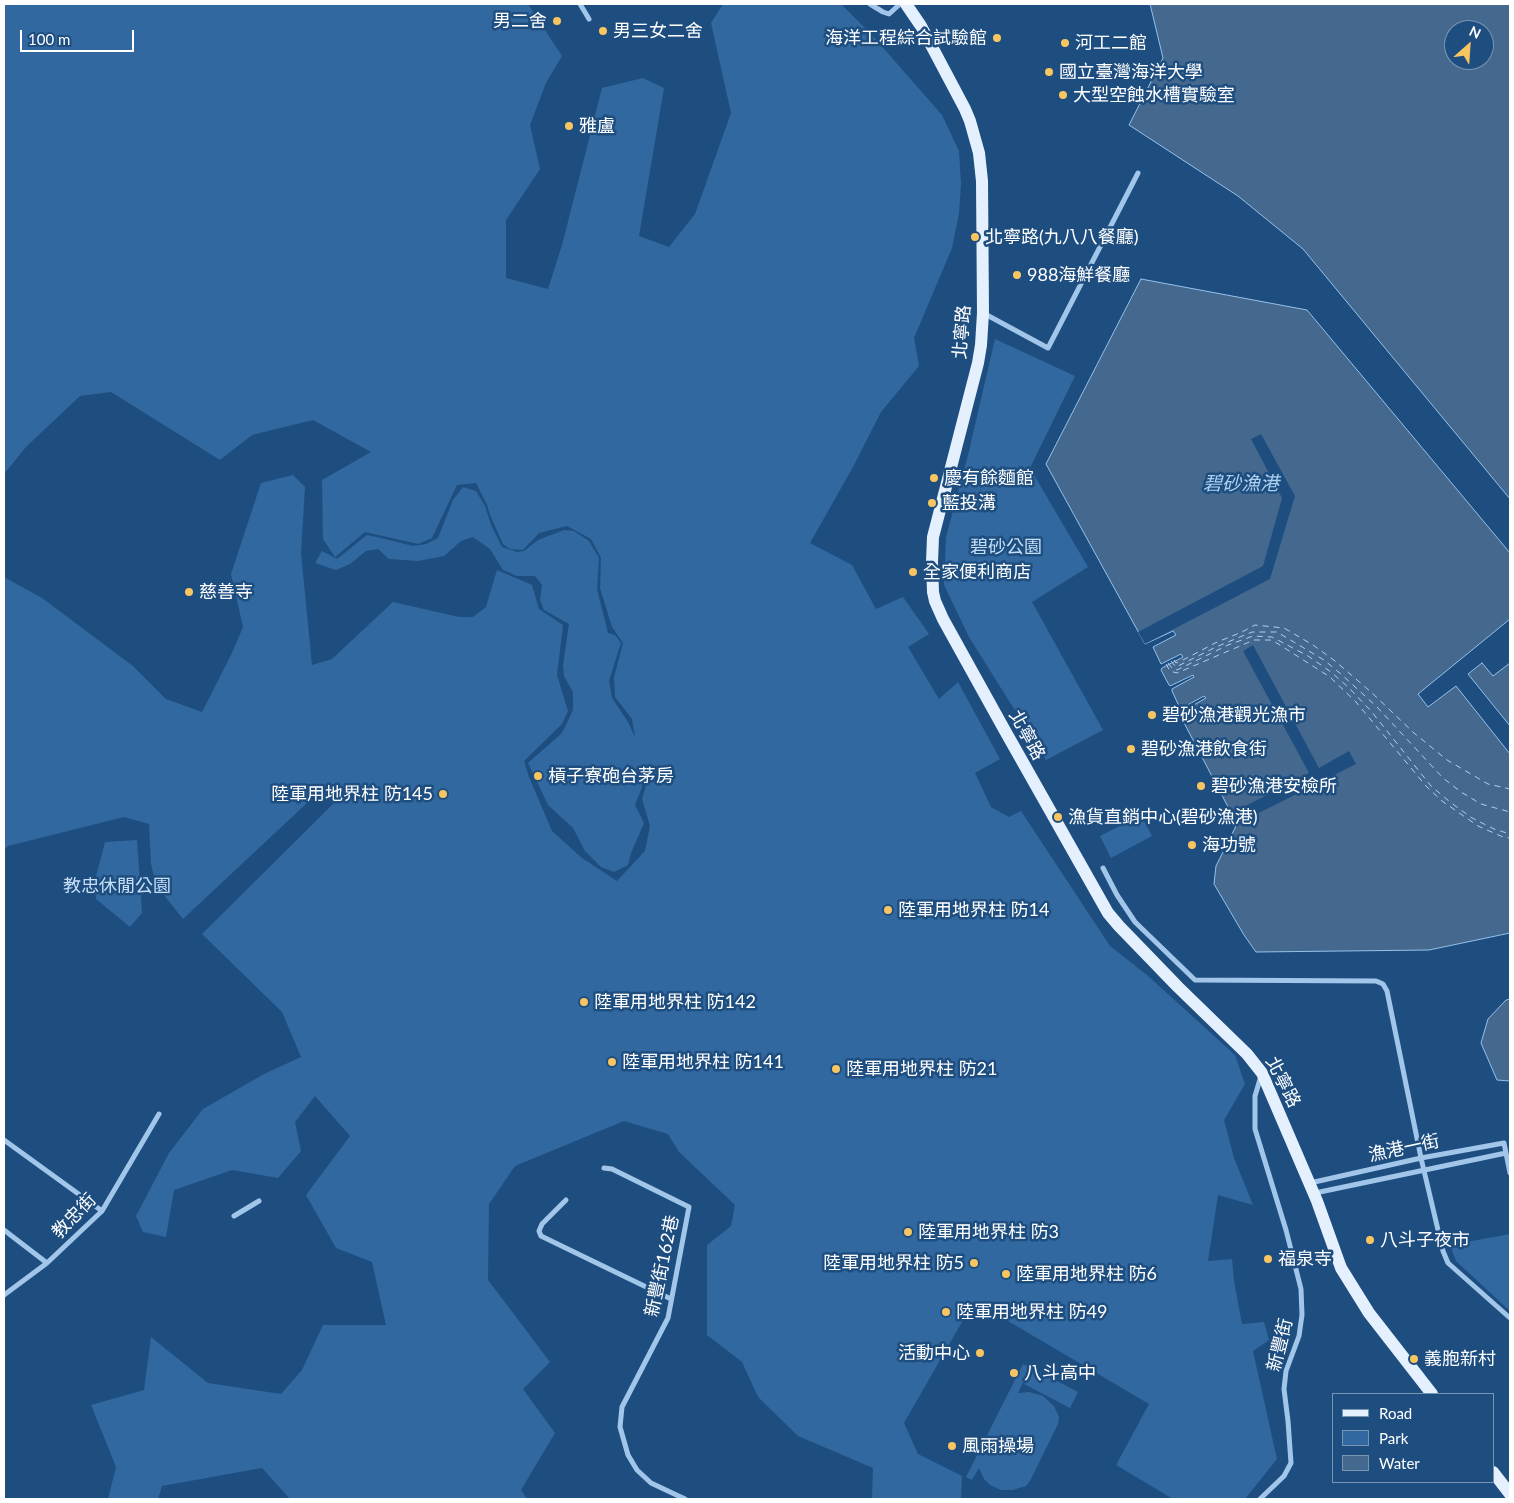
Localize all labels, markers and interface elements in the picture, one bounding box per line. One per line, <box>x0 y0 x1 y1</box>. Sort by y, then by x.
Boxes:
place label: 男二舍 <box>493 10 547 32</box>
marker: 男二舍 <box>551 15 563 27</box>
scale bar <box>22 20 136 52</box>
place label: 男三女二舍 <box>613 20 703 42</box>
north arrow <box>1444 20 1494 70</box>
text: N <box>1467 22 1484 42</box>
marker: 男三女二舍 <box>597 25 609 37</box>
place label: 海洋工程綜合試驗館 <box>825 27 987 49</box>
text: 100 m <box>28 30 70 48</box>
marker: 海洋工程綜合試驗館 <box>991 32 1003 44</box>
place label: 河工二館 <box>1075 32 1147 54</box>
marker: 河工二館 <box>1059 37 1071 49</box>
place label: 國立臺灣海洋大學 <box>1059 61 1203 83</box>
marker: 國立臺灣海洋大學 <box>1043 66 1055 78</box>
place label: 大型空蝕水槽實驗室 <box>1073 84 1235 106</box>
marker: 大型空蝕水槽實驗室 <box>1057 89 1069 101</box>
place label: 雅盧 <box>579 115 615 137</box>
marker: 雅盧 <box>563 120 575 132</box>
place label: 北寧路(九八八餐廳) <box>985 226 1139 248</box>
marker: 北寧路(九八八餐廳) <box>969 231 981 243</box>
place label: 988海鮮餐廳 <box>1027 264 1130 286</box>
marker: 988海鮮餐廳 <box>1011 269 1023 281</box>
street label: 北寧路 <box>949 304 975 360</box>
place label: 慶有餘麵館 <box>944 467 1034 489</box>
marker: 慶有餘麵館 <box>928 472 940 484</box>
water label: 碧砂漁港 <box>1203 473 1279 495</box>
place label: 藍投溝 <box>942 492 996 514</box>
marker: 藍投溝 <box>926 497 938 509</box>
park label: 碧砂公園 <box>970 536 1042 558</box>
place label: 全家便利商店 <box>923 561 1031 583</box>
marker: 全家便利商店 <box>907 566 919 578</box>
place label: 慈善寺 <box>199 581 253 603</box>
marker: 慈善寺 <box>183 586 195 598</box>
place label: 碧砂漁港觀光漁市 <box>1162 704 1306 726</box>
street label: 北寧路 <box>1004 706 1050 764</box>
marker: 碧砂漁港觀光漁市 <box>1146 709 1158 721</box>
place label: 碧砂漁港飲食街 <box>1141 738 1267 760</box>
marker: 碧砂漁港飲食街 <box>1125 743 1137 755</box>
place label: 槓子寮砲台茅房 <box>548 765 674 787</box>
marker: 槓子寮砲台茅房 <box>532 770 544 782</box>
place label: 碧砂漁港安檢所 <box>1211 775 1337 797</box>
marker: 碧砂漁港安檢所 <box>1195 780 1207 792</box>
place label: 陸軍用地界柱 防145 <box>271 783 433 805</box>
marker: 陸軍用地界柱 防145 <box>437 788 449 800</box>
place label: 漁貨直銷中心(碧砂漁港) <box>1068 806 1258 828</box>
marker: 漁貨直銷中心(碧砂漁港) <box>1052 811 1064 823</box>
place label: 海功號 <box>1202 834 1256 856</box>
marker: 海功號 <box>1186 839 1198 851</box>
park label: 教忠休閒公園 <box>63 875 171 897</box>
place label: 陸軍用地界柱 防14 <box>898 899 1049 921</box>
marker: 陸軍用地界柱 防14 <box>882 904 894 916</box>
place label: 陸軍用地界柱 防142 <box>594 991 756 1013</box>
marker: 陸軍用地界柱 防142 <box>578 996 590 1008</box>
place label: 陸軍用地界柱 防141 <box>622 1051 784 1073</box>
street label: 北寧路 <box>1261 1053 1305 1111</box>
marker: 陸軍用地界柱 防141 <box>606 1056 618 1068</box>
place label: 陸軍用地界柱 防21 <box>846 1058 997 1080</box>
marker: 陸軍用地界柱 防21 <box>830 1063 842 1075</box>
street label: 漁港一街 <box>1367 1130 1441 1166</box>
street label: 教忠街 <box>47 1189 101 1243</box>
street label: 新豐街162巷 <box>641 1213 683 1319</box>
place label: 陸軍用地界柱 防3 <box>918 1221 1059 1243</box>
marker: 陸軍用地界柱 防3 <box>902 1226 914 1238</box>
place label: 八斗子夜市 <box>1380 1229 1470 1251</box>
marker: 八斗子夜市 <box>1364 1234 1376 1246</box>
place label: 福泉寺 <box>1278 1248 1332 1270</box>
place label: 陸軍用地界柱 防5 <box>823 1252 964 1274</box>
marker: 福泉寺 <box>1262 1253 1274 1265</box>
marker: 陸軍用地界柱 防5 <box>968 1257 980 1269</box>
place label: 陸軍用地界柱 防6 <box>1016 1263 1157 1285</box>
marker: 陸軍用地界柱 防6 <box>1000 1268 1012 1280</box>
place label: 陸軍用地界柱 防49 <box>956 1301 1107 1323</box>
marker: 陸軍用地界柱 防49 <box>940 1306 952 1318</box>
street label: 新豐街 <box>1263 1316 1297 1374</box>
place label: 活動中心 <box>898 1342 970 1364</box>
marker: 活動中心 <box>974 1347 986 1359</box>
place label: 義胞新村 <box>1424 1348 1496 1370</box>
marker: 義胞新村 <box>1408 1353 1420 1365</box>
place label: 八斗高中 <box>1024 1362 1096 1384</box>
marker: 八斗高中 <box>1008 1367 1020 1379</box>
legend <box>1332 1393 1494 1483</box>
text: Road <box>1379 1404 1412 1422</box>
text: Park <box>1379 1429 1408 1447</box>
place label: 風雨操場 <box>962 1435 1034 1457</box>
marker: 風雨操場 <box>946 1440 958 1452</box>
text: Water <box>1379 1454 1420 1472</box>

